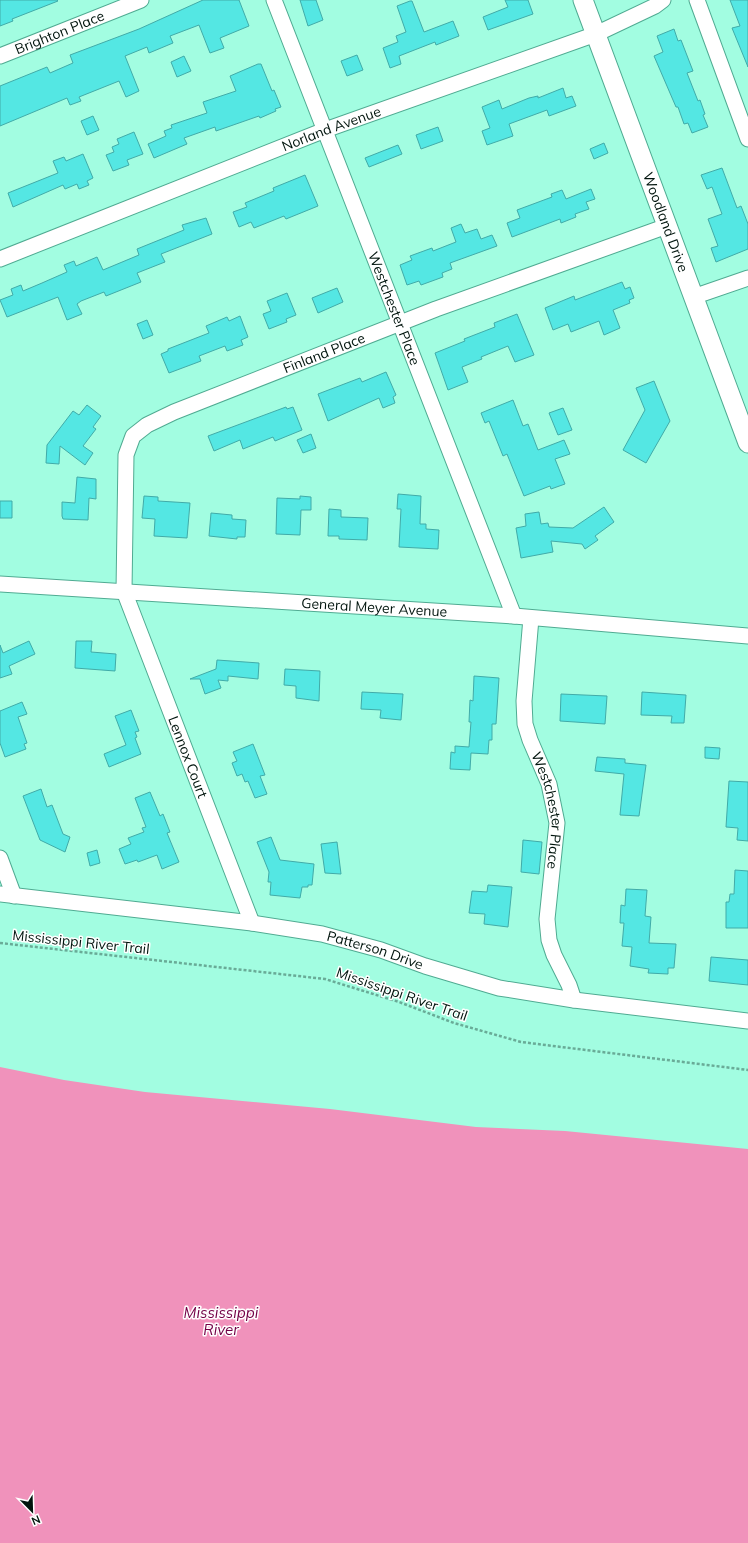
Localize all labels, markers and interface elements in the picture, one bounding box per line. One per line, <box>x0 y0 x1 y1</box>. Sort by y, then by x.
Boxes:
street label: Brighton Place <box>12 7 107 58</box>
street label: Norland Avenue <box>279 102 383 155</box>
street label: Woodland Drive <box>639 170 692 274</box>
street label: Westchester Place <box>364 249 424 368</box>
street label: Finland Place <box>280 329 368 377</box>
street label: General Meyer Avenue <box>301 594 448 621</box>
street label: Lennox Court <box>164 714 212 800</box>
street label: Westchester Place <box>527 749 566 870</box>
street label: Mississippi River Trail <box>12 926 150 958</box>
street label: Patterson Drive <box>325 927 426 974</box>
street label: Mississippi River Trail <box>334 963 470 1025</box>
water label: Mississippi River <box>184 1303 259 1339</box>
north arrow <box>12 1491 52 1531</box>
text: N <box>29 1512 42 1528</box>

